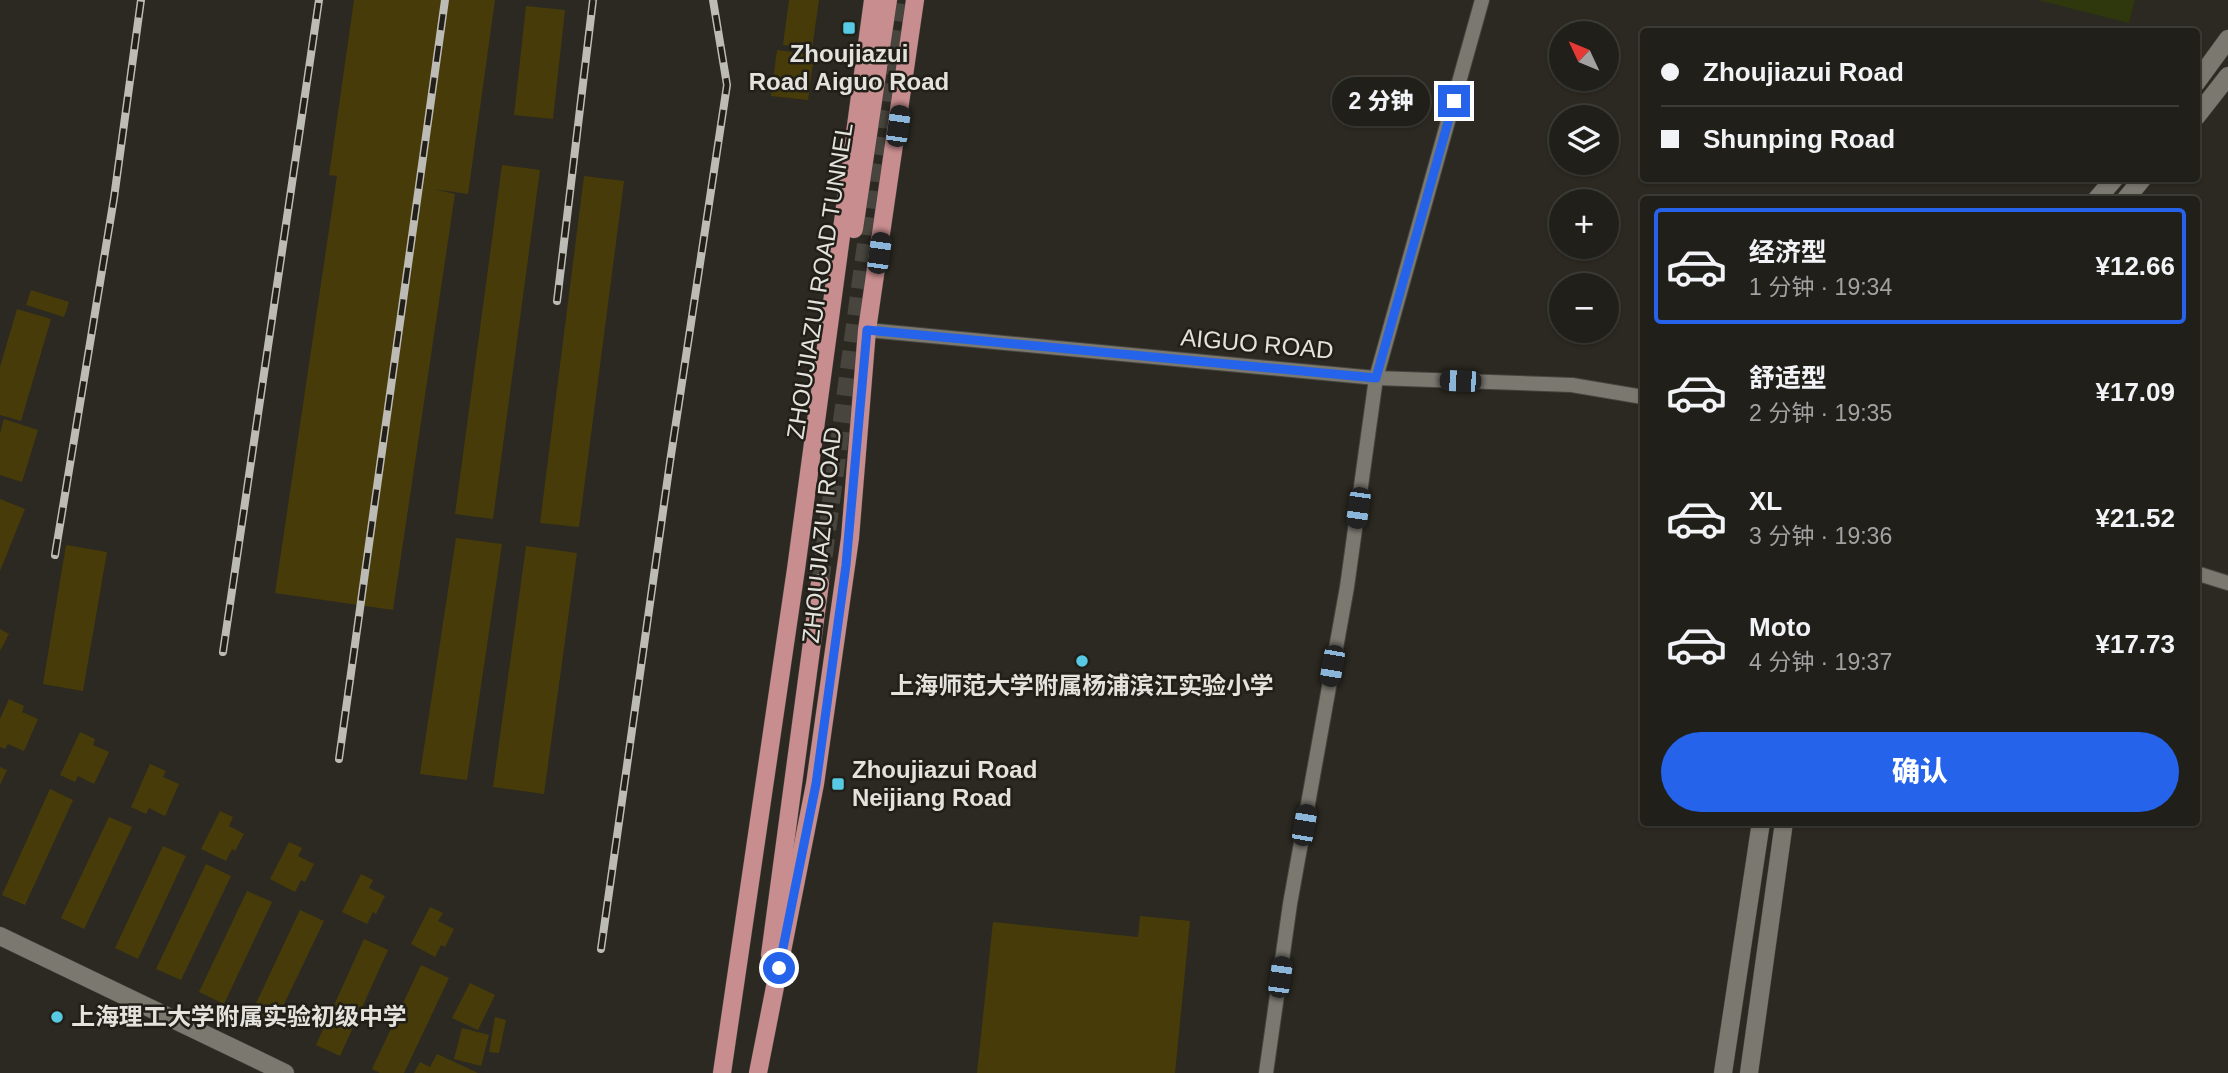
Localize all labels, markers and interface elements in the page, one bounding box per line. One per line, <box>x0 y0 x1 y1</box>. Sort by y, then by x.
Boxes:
marker: Zhoujiazui Road Aiguo Road <box>841 20 857 36</box>
north arrow <box>1549 21 1619 91</box>
map controls <box>1549 21 1619 343</box>
place label: Zhoujiazui Road Aiguo Road <box>749 40 949 95</box>
text: Zhoujiazui Road <box>1703 57 1904 87</box>
callout: 2 分钟 <box>1332 76 1430 126</box>
route end <box>1438 85 1470 117</box>
text: 2 分钟 <box>1348 88 1414 114</box>
car <box>885 104 912 148</box>
button: layers <box>1549 105 1619 175</box>
street label: ZHOUJIAZUI ROAD TUNNEL <box>781 121 858 441</box>
text: Shunping Road <box>1703 124 1895 154</box>
button: + <box>1549 189 1619 259</box>
car <box>866 231 893 275</box>
icon: car <box>1665 235 1728 298</box>
text: 经济型 <box>1749 237 1827 267</box>
text: ¥12.66 <box>2095 251 2175 281</box>
button: − <box>1549 273 1619 343</box>
text: 1 分钟 · 19:34 <box>1749 274 1892 300</box>
street label: AIGUO ROAD <box>1179 323 1335 364</box>
icon: car <box>1665 361 1728 424</box>
text: 舒适型 <box>1749 363 1827 393</box>
car <box>1439 370 1482 392</box>
text: ¥17.09 <box>2095 377 2175 407</box>
text: 2 分钟 · 19:35 <box>1749 400 1892 426</box>
street label: ZHOUJIAZUI ROAD <box>797 425 846 644</box>
car <box>1345 486 1372 530</box>
text: XL <box>1749 486 1782 516</box>
icon: car <box>1665 487 1728 550</box>
text: ¥21.52 <box>2095 503 2175 533</box>
text: 3 分钟 · 19:36 <box>1749 523 1892 549</box>
text: Moto <box>1749 612 1811 642</box>
icon: car <box>1665 613 1728 676</box>
text: ¥17.73 <box>2095 629 2175 659</box>
car <box>1319 643 1346 689</box>
text: 4 分钟 · 19:37 <box>1749 649 1892 675</box>
marker: 上海师范大学附属杨浦滨江实验小学 <box>1074 653 1090 669</box>
place label: 上海师范大学附属杨浦滨江实验小学 <box>890 672 1274 699</box>
button: 确认 <box>1661 732 2179 812</box>
place label: Zhoujiazui Road Neijiang Road <box>852 756 1037 811</box>
marker: Zhoujiazui Road Neijiang Road <box>830 776 846 792</box>
car <box>1291 802 1318 848</box>
route start <box>763 952 795 984</box>
car <box>1267 955 1294 999</box>
place label: 上海理工大学附属实验初级中学 <box>71 1003 407 1030</box>
marker: 上海理工大学附属实验初级中学 <box>49 1009 65 1025</box>

